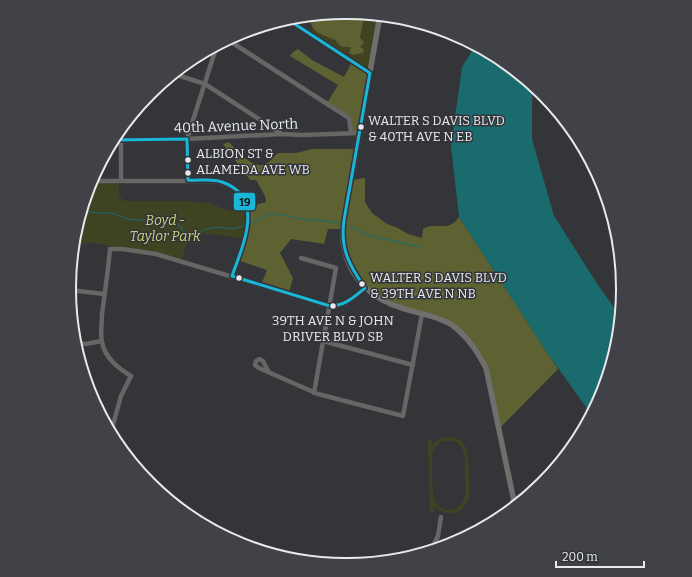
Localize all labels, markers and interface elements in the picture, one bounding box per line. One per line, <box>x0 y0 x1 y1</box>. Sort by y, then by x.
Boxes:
place label: WALTER S DAVIS BLVD & 40TH AVE N EB <box>368 113 505 144</box>
street label: 40th Avenue North <box>174 115 299 137</box>
marker: WALTER S DAVIS BLVD & 40TH AVE N EB <box>356 122 366 132</box>
place label: ALBION ST & ALAMEDA AVE WB <box>196 146 310 177</box>
marker: ALBION ST & ALAMEDA AVE WB <box>183 155 193 165</box>
unlabelled marker <box>183 168 193 178</box>
line badge: 19 <box>233 192 256 211</box>
text: 19 <box>239 196 251 209</box>
park label: Boyd - Taylor Park <box>129 212 201 245</box>
place label: WALTER S DAVIS BLVD & 39TH AVE N NB <box>370 270 507 301</box>
unlabelled marker <box>234 273 244 283</box>
marker: WALTER S DAVIS BLVD & 39TH AVE N NB <box>357 279 367 289</box>
marker: 39TH AVE N & JOHN DRIVER BLVD SB <box>328 301 338 311</box>
place label: 39TH AVE N & JOHN DRIVER BLVD SB <box>272 313 394 344</box>
scale bar <box>556 543 644 569</box>
text: 200 m <box>562 550 598 564</box>

